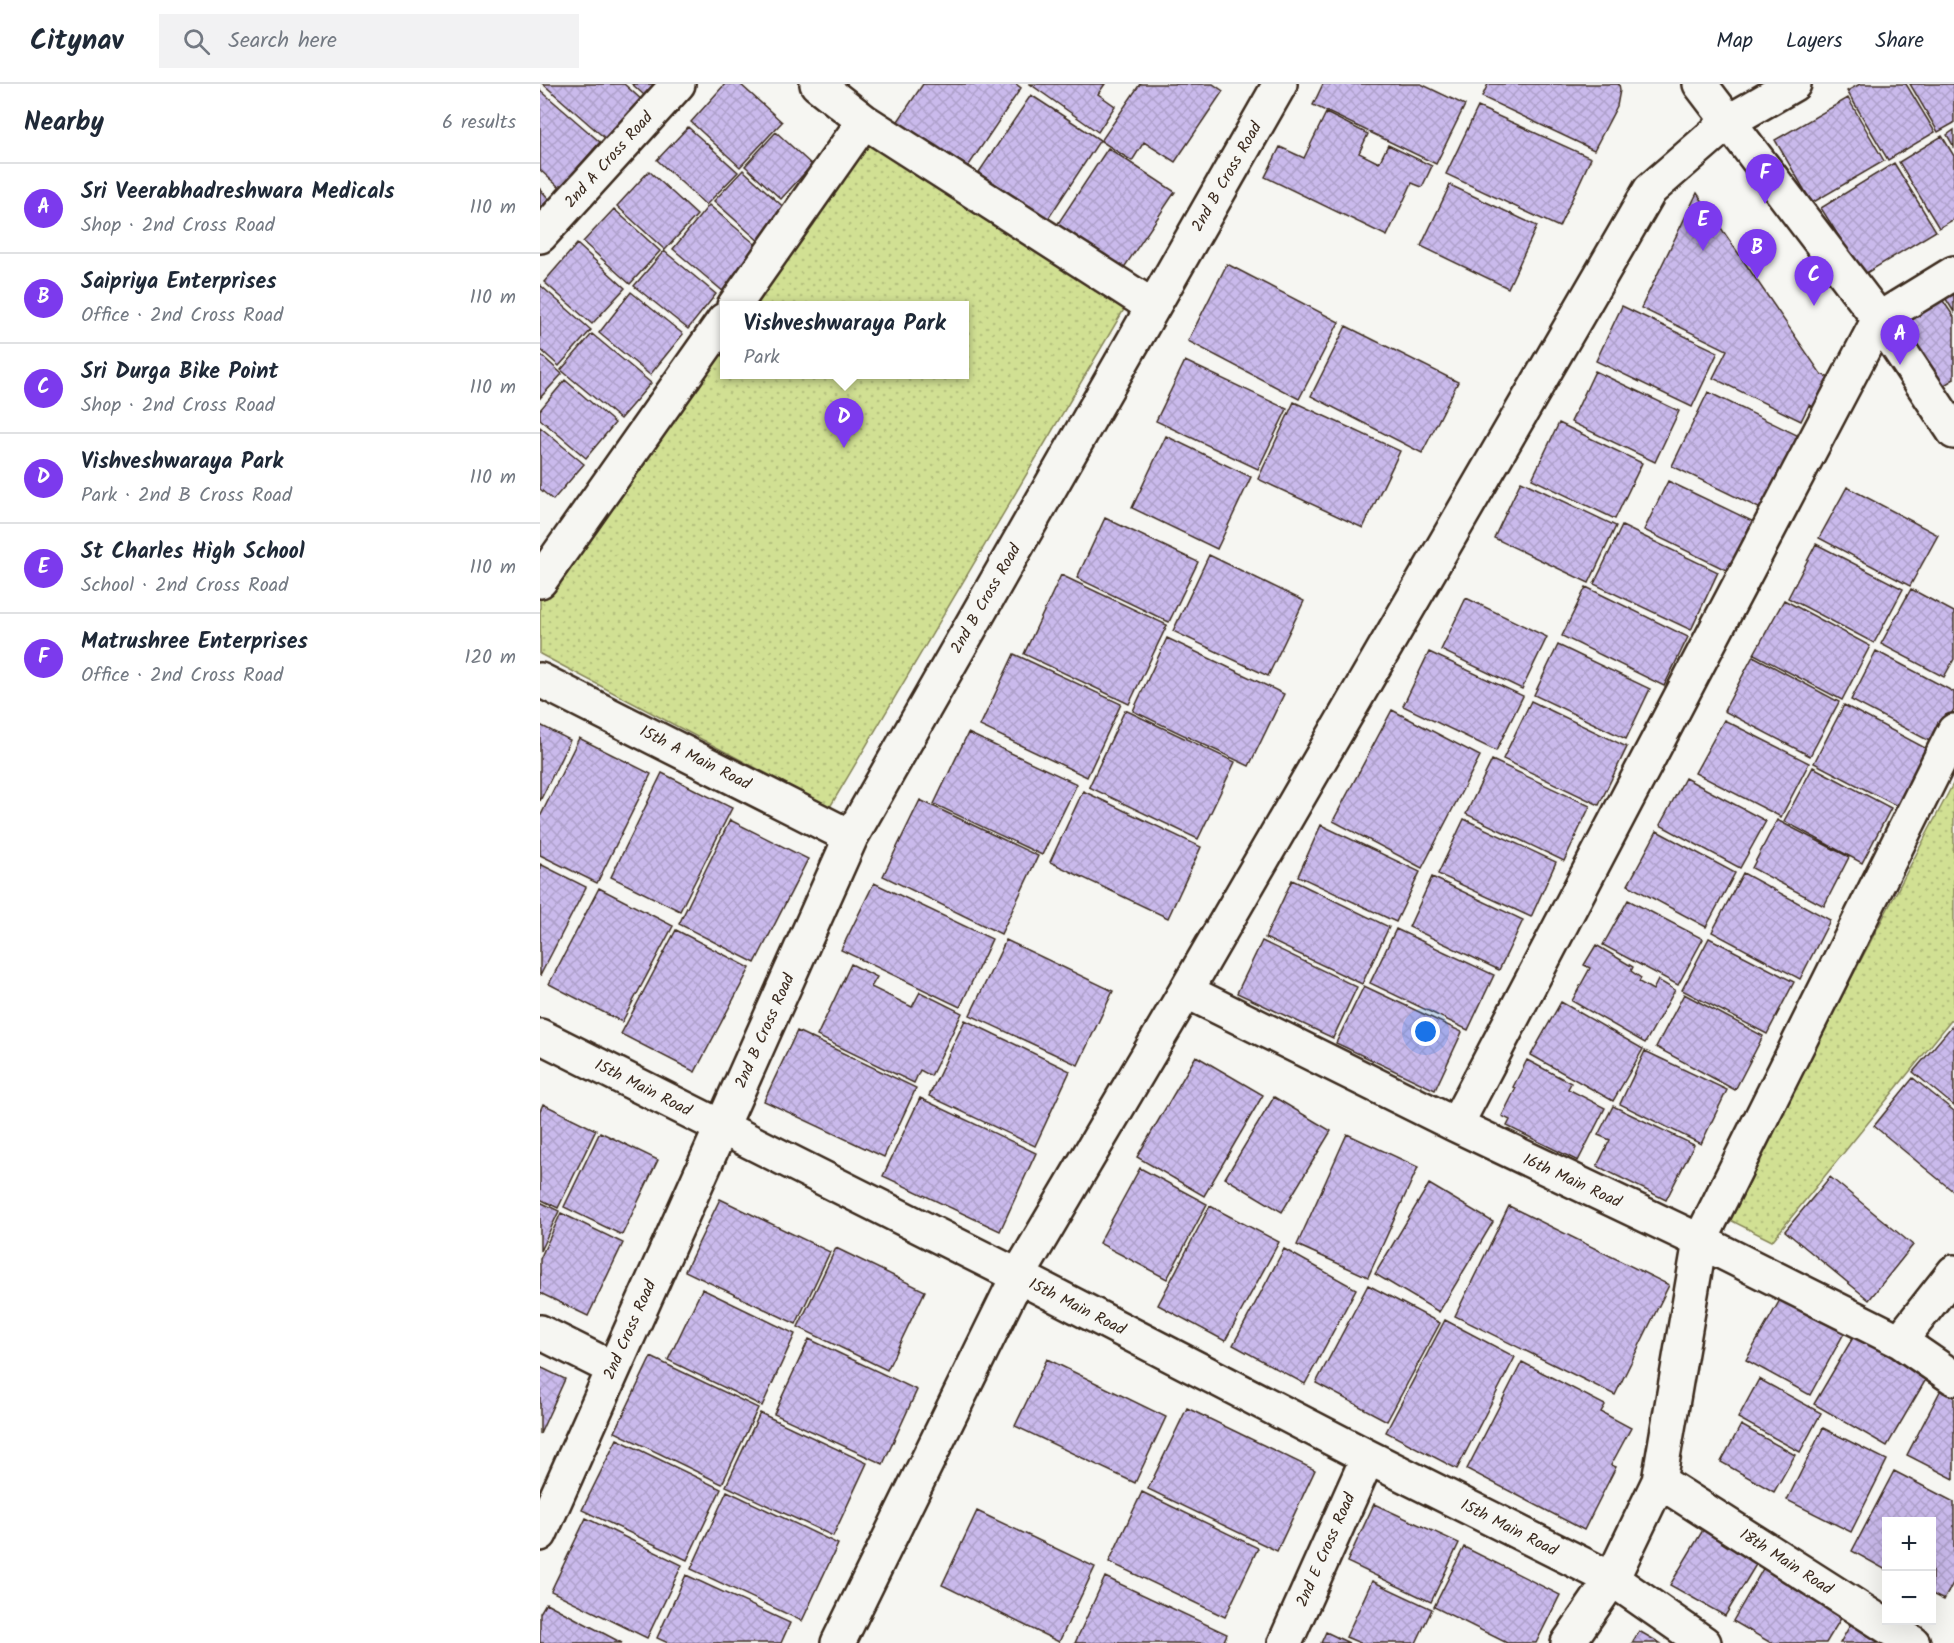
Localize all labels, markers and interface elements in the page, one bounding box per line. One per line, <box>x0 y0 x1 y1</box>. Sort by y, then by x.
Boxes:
search box <box>159 14 579 68</box>
text: Citynav <box>30 19 123 64</box>
text: Search here <box>228 24 337 59</box>
icon: search <box>180 25 213 58</box>
text: Map <box>1716 25 1753 58</box>
text: Layers <box>1786 25 1842 58</box>
text: Share <box>1875 25 1924 58</box>
text: Nearby <box>24 102 104 144</box>
street label: 2nd A Cross Road <box>559 105 660 214</box>
text: 6 results <box>442 107 516 139</box>
street label: 2nd B Cross Road <box>1185 117 1269 237</box>
pin: F <box>1746 154 1784 204</box>
text: Sri Veerabhadreshwara Medicals <box>81 175 395 210</box>
text: A <box>37 192 50 224</box>
text: 110 m <box>470 192 516 224</box>
pin: E <box>1684 202 1722 251</box>
text: Shop · 2nd Cross Road <box>81 210 275 242</box>
pin: B <box>1738 230 1776 279</box>
pin: C <box>1794 256 1834 306</box>
text: Saipriya Enterprises <box>81 265 276 300</box>
text: B <box>37 282 50 314</box>
text: 110 m <box>470 282 516 314</box>
text: Office · 2nd Cross Road <box>81 300 283 332</box>
popup <box>720 301 969 379</box>
text: Vishveshwaraya Park <box>743 307 946 342</box>
pin: A <box>1880 316 1920 365</box>
text: Park <box>743 342 780 374</box>
text: Sri Durga Bike Point <box>81 355 278 390</box>
text: C <box>37 372 50 404</box>
text: 110 m <box>470 372 516 404</box>
text: Shop · 2nd Cross Road <box>81 390 275 422</box>
pin: D <box>824 398 864 448</box>
text: Vishveshwaraya Park <box>81 445 283 480</box>
text: D <box>37 462 50 494</box>
text: 110 m <box>470 462 516 494</box>
text: Park · 2nd B Cross Road <box>81 480 292 512</box>
text: St Charles High School <box>81 535 305 570</box>
street label: 2nd B Cross Road <box>944 539 1028 659</box>
text: E <box>38 552 49 584</box>
text: 110 m <box>470 552 516 584</box>
text: School · 2nd Cross Road <box>81 570 288 602</box>
text: Matrushree Enterprises <box>81 625 308 660</box>
text: F <box>38 642 49 674</box>
text: 120 m <box>464 642 516 674</box>
text: Office · 2nd Cross Road <box>81 660 283 692</box>
street label: 15th A Main Road <box>635 719 756 797</box>
street label: 2nd B Cross Road <box>729 969 802 1092</box>
your location <box>1411 1017 1440 1046</box>
street label: 15th Main Road <box>590 1053 697 1124</box>
street label: 16th Main Road <box>1519 1147 1626 1215</box>
street label: 15th Main Road <box>1024 1272 1131 1343</box>
street label: 2nd Cross Road <box>597 1275 663 1384</box>
street label: 2nd E Cross Road <box>1290 1488 1363 1611</box>
street label: 15th Main Road <box>1456 1493 1563 1564</box>
map controls <box>1882 1517 1936 1625</box>
button: + <box>1882 1517 1936 1571</box>
street label: 18th Main Road <box>1734 1522 1838 1602</box>
button: − <box>1882 1571 1936 1625</box>

